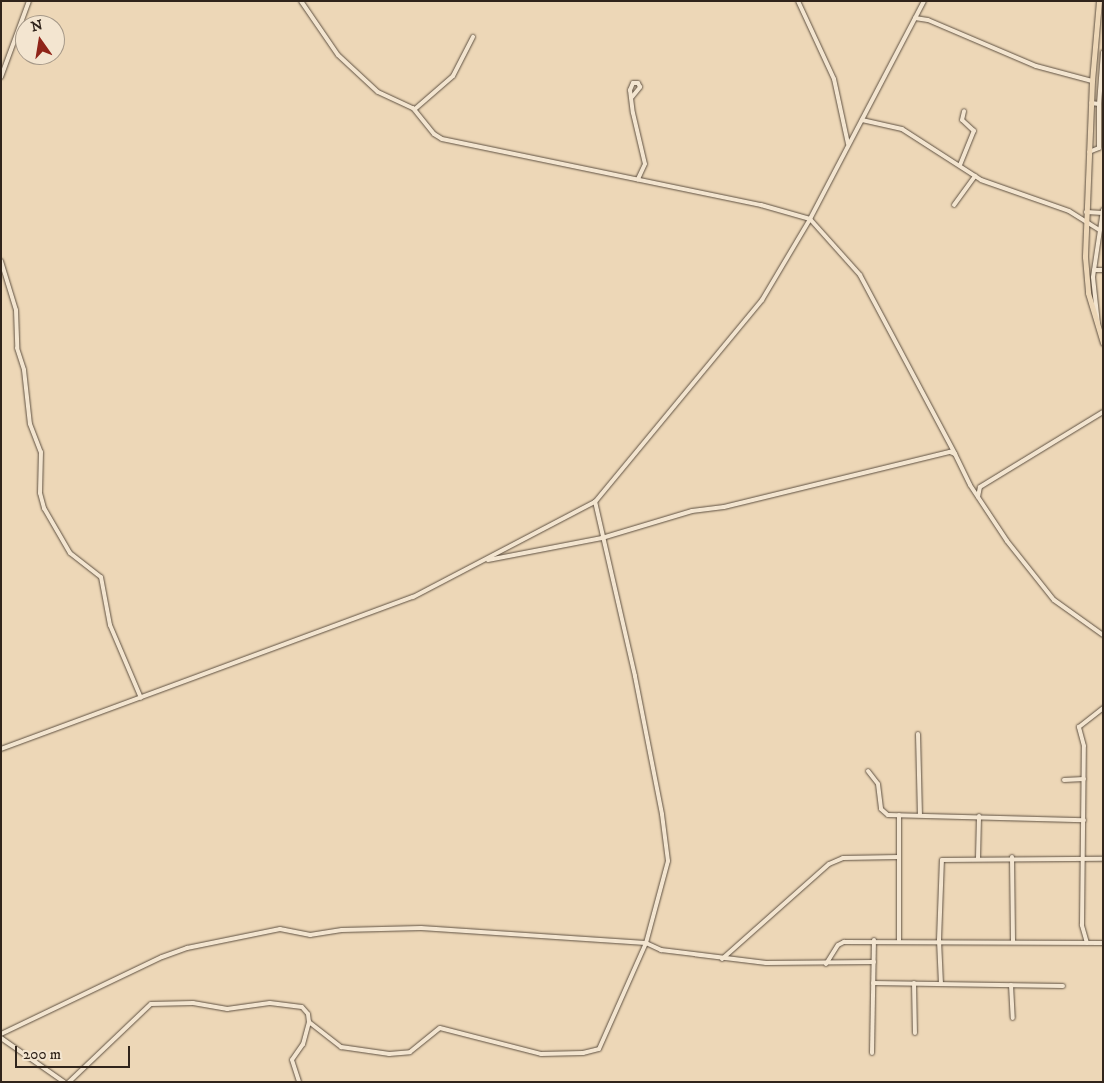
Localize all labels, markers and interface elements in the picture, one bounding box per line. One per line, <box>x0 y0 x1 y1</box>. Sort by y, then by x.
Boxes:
north arrow <box>15 15 65 65</box>
text: N <box>29 16 44 36</box>
scale bar <box>18 1036 132 1068</box>
text: 200 m <box>23 1045 61 1064</box>

